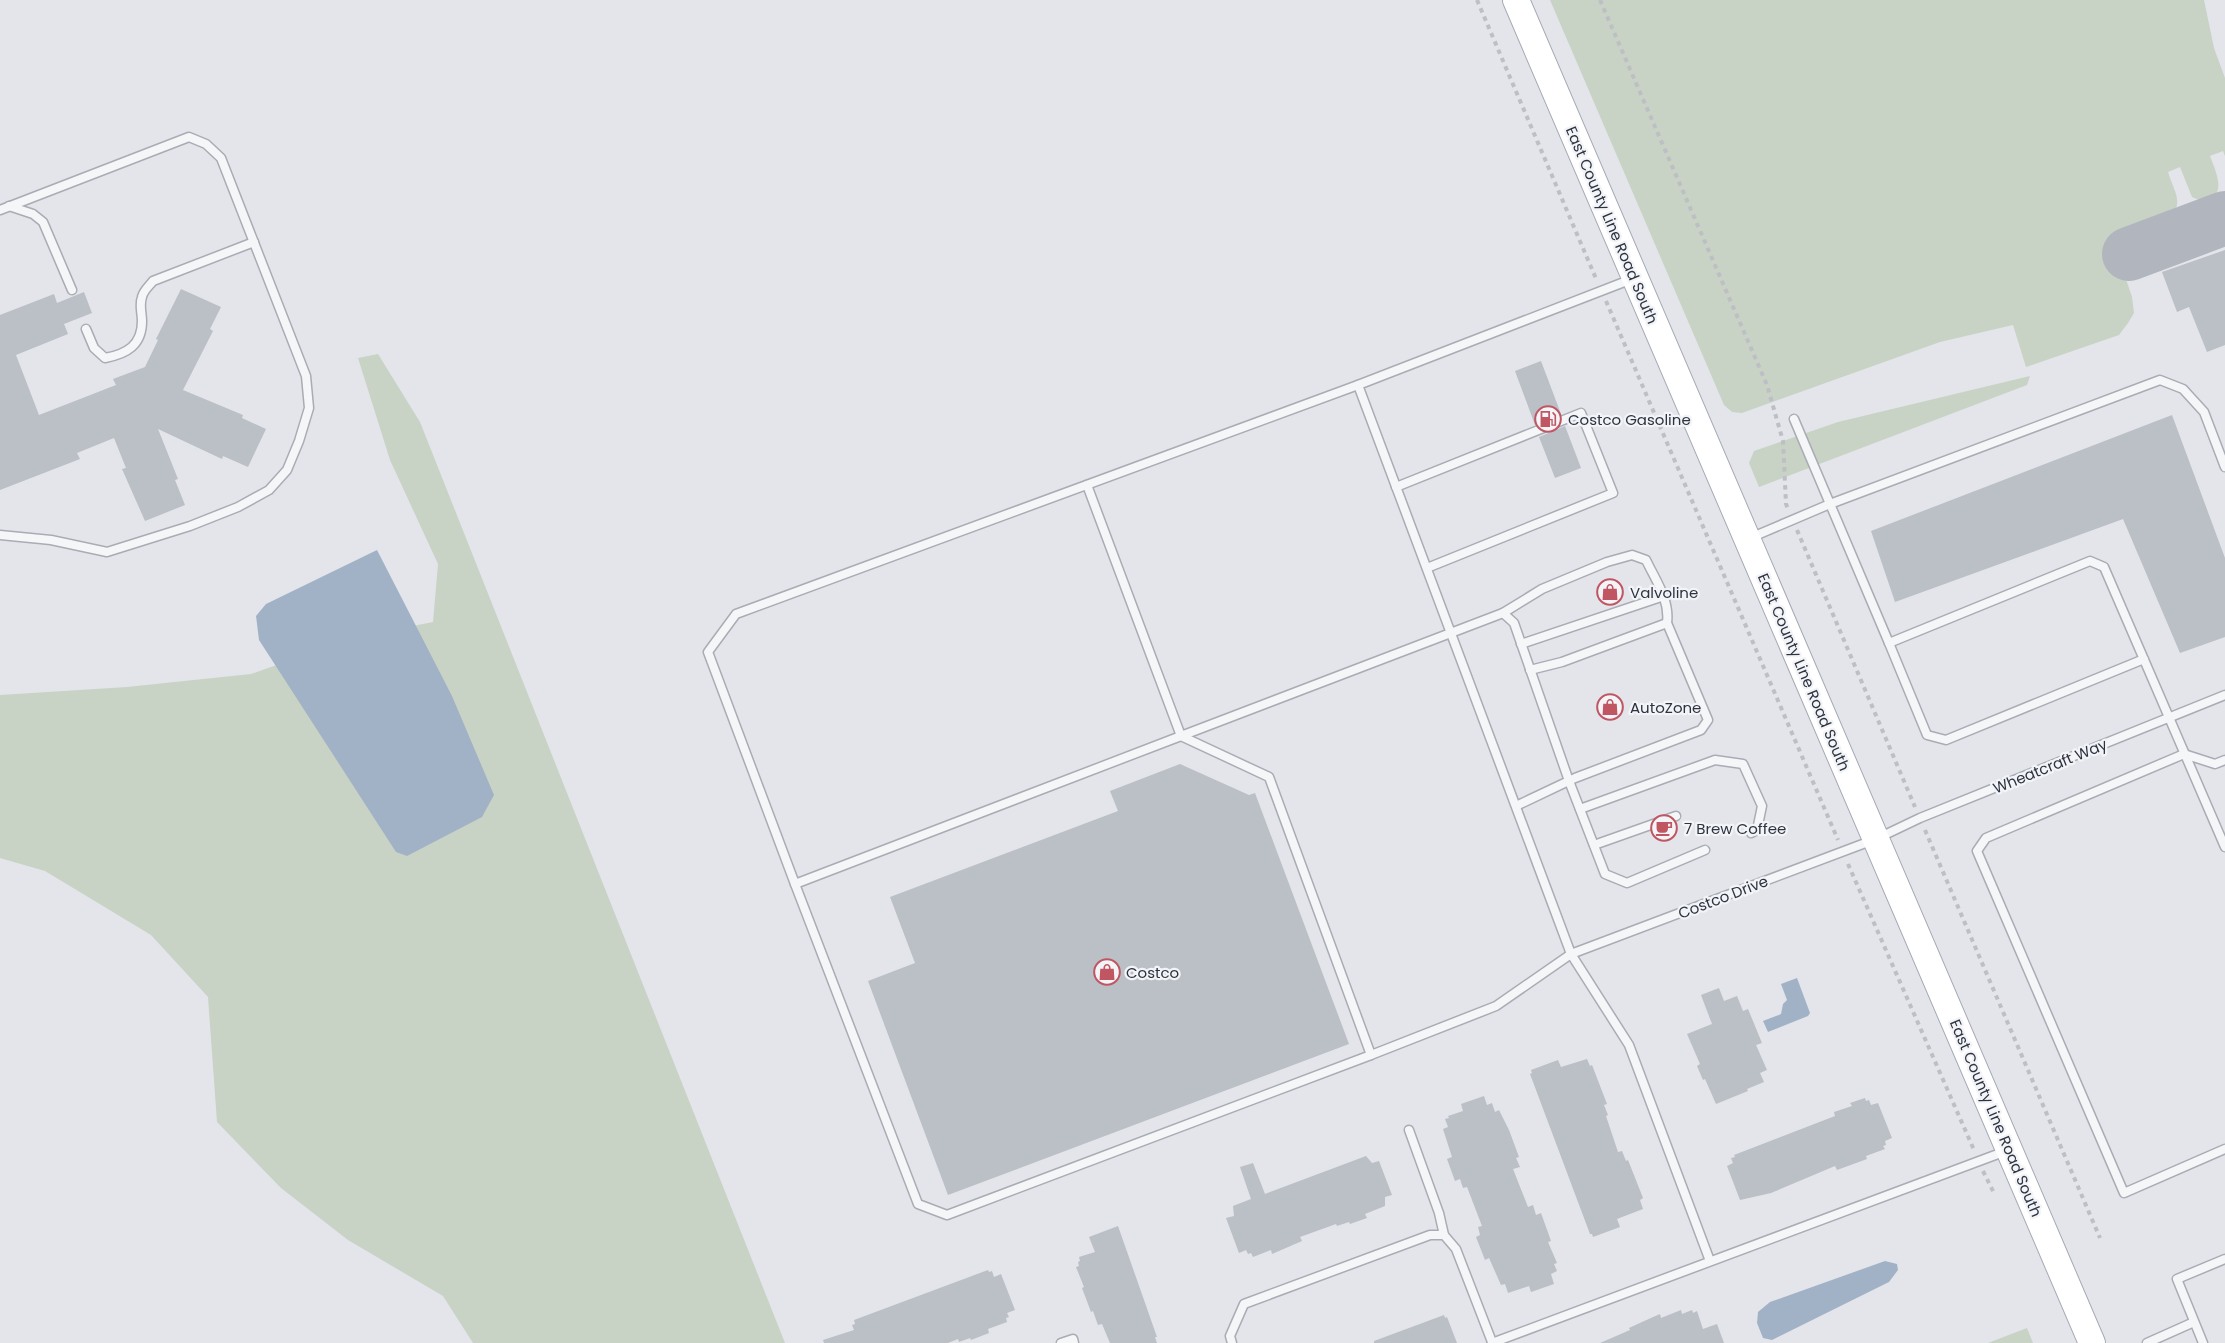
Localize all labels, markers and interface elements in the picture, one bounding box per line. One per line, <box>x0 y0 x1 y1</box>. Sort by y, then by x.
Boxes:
street label: East County Line Road South <box>1561 123 1663 327</box>
fuel station icon: Costco Gasoline <box>1533 404 1563 434</box>
place label: Costco Gasoline <box>1568 409 1691 430</box>
street label: East County Line Road South <box>1753 570 1855 774</box>
shop icon: Valvoline <box>1595 577 1625 607</box>
place label: Valvoline <box>1630 582 1698 603</box>
shop icon: AutoZone <box>1595 692 1625 722</box>
place label: AutoZone <box>1630 697 1701 718</box>
street label: Wheatcraft Way <box>1990 733 2111 799</box>
cafe icon: 7 Brew Coffee <box>1649 813 1679 843</box>
place label: 7 Brew Coffee <box>1684 818 1786 839</box>
street label: Costco Drive <box>1675 870 1771 924</box>
shop icon: Costco <box>1092 957 1122 987</box>
place label: Costco <box>1126 962 1179 983</box>
street label: East County Line Road South <box>1945 1016 2047 1220</box>

